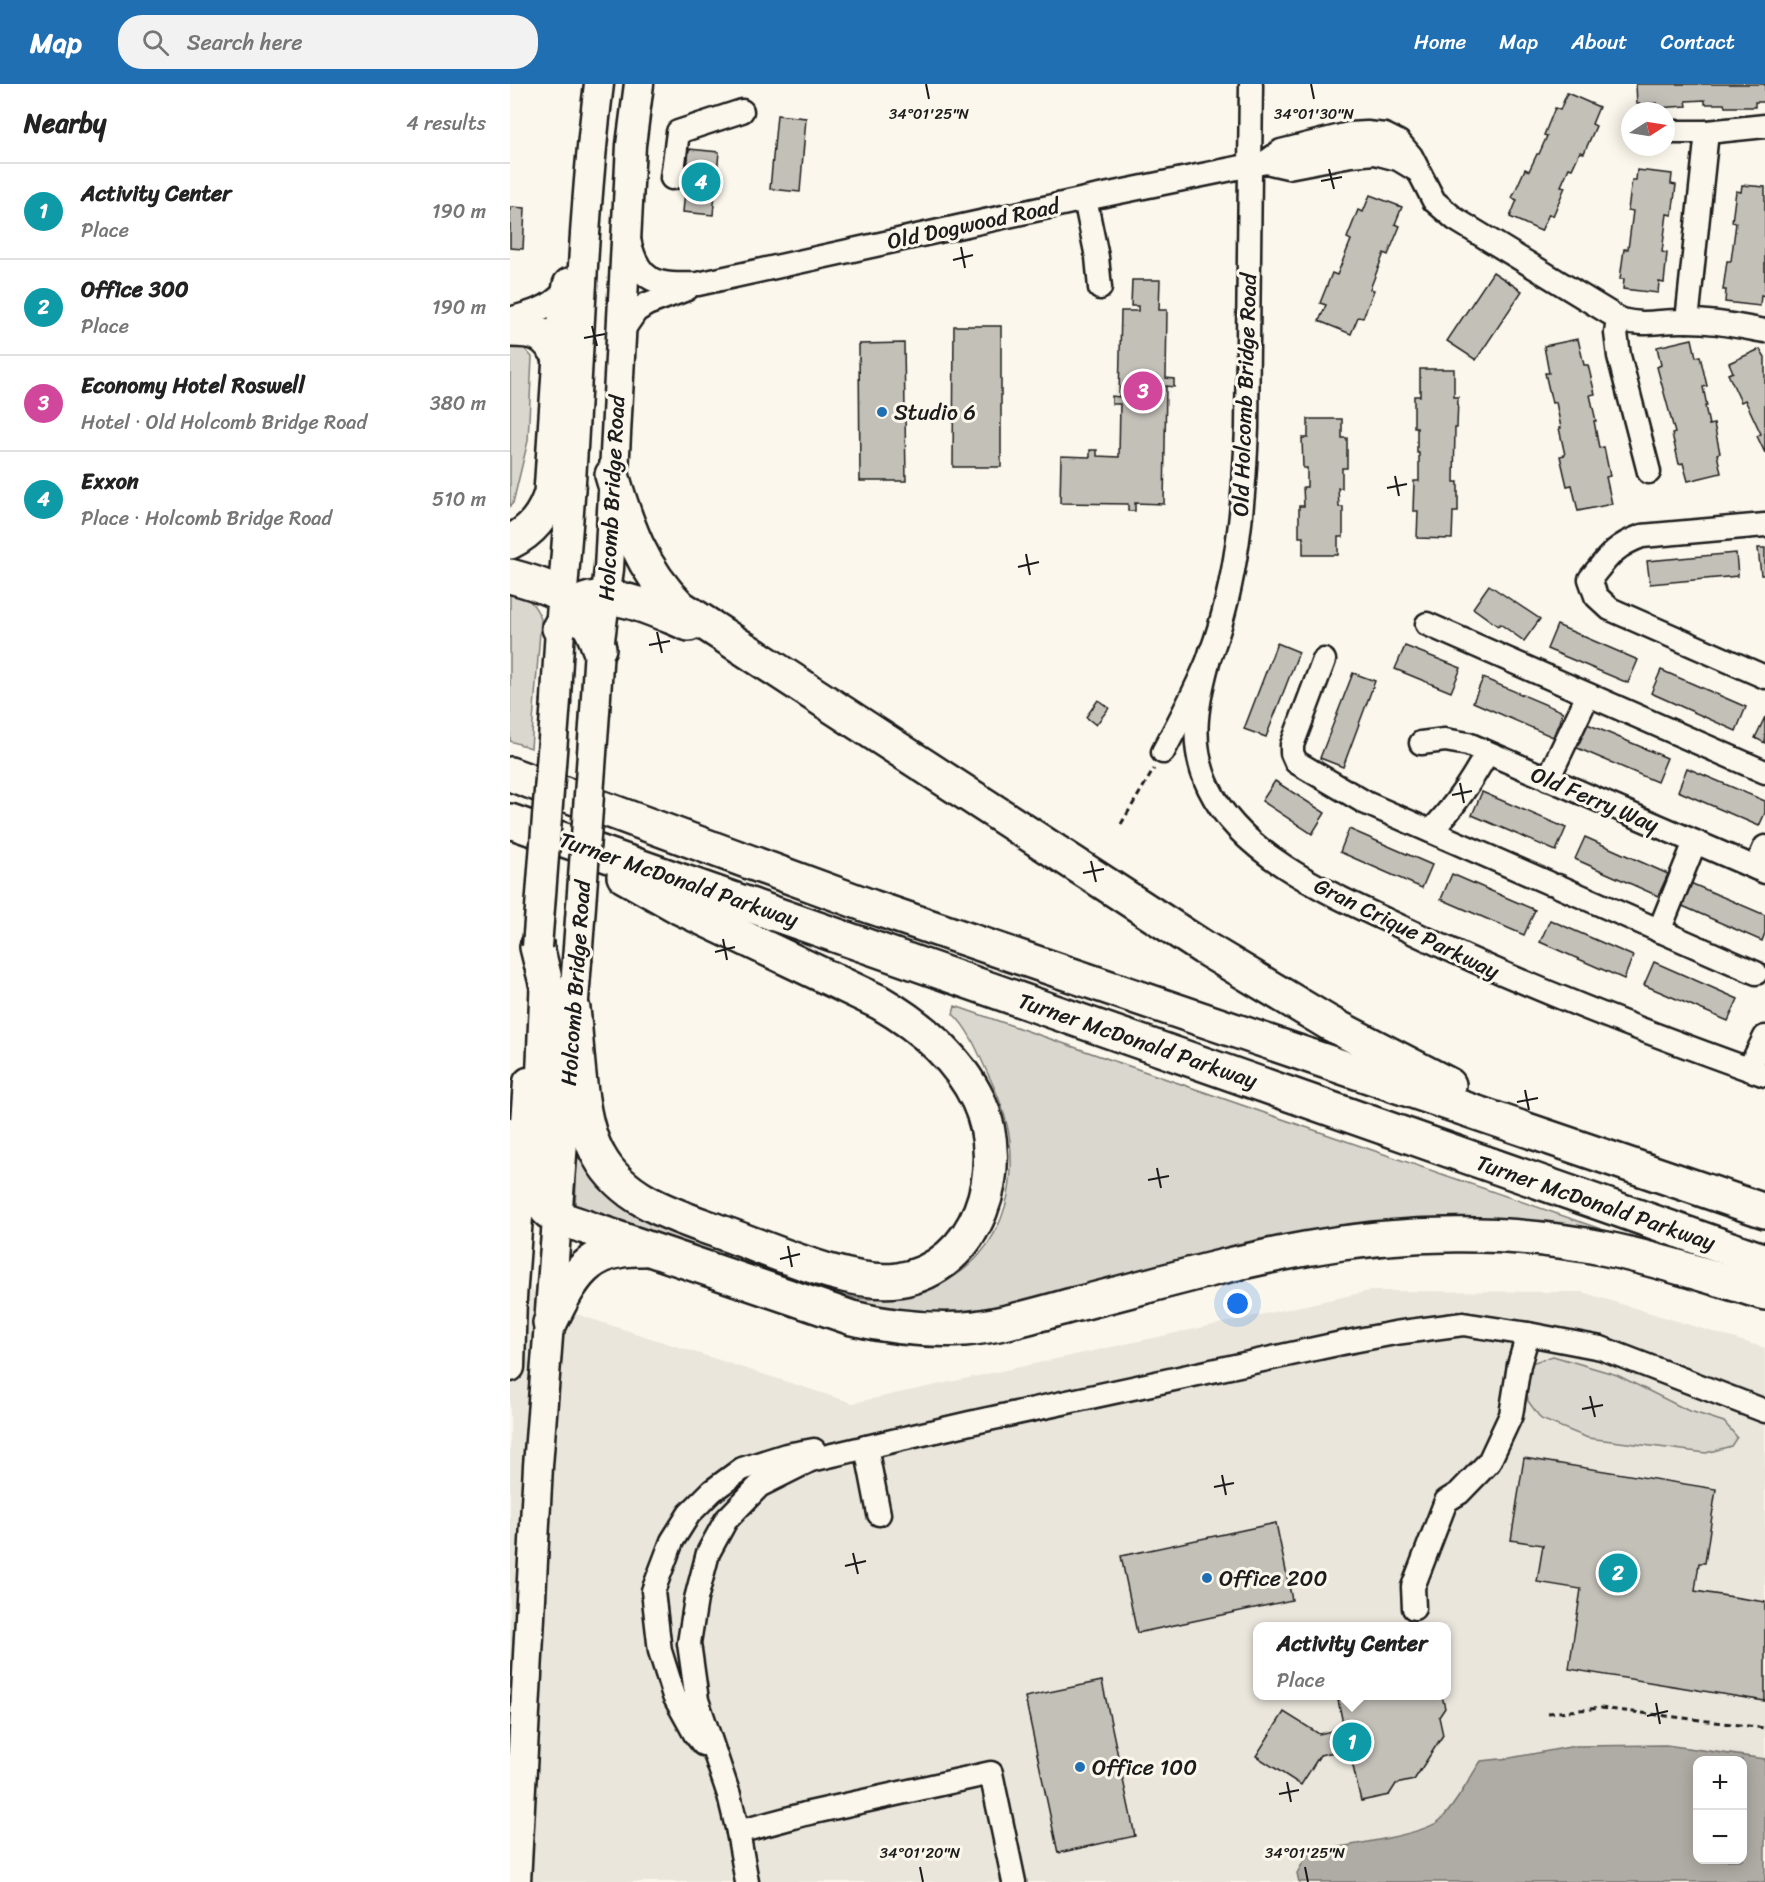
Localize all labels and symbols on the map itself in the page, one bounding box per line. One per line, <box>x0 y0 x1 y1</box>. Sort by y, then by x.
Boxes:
text: 34°01'25"N <box>889 101 970 127</box>
text: 34°01'30"N <box>1274 101 1355 127</box>
north arrow <box>1621 102 1675 156</box>
pin: 4 <box>682 160 720 204</box>
street label: Old Dogwood Road <box>883 186 1064 261</box>
street label: Old Holcomb Bridge Road <box>1221 271 1268 517</box>
pin: 3 <box>1124 368 1162 414</box>
street label: Holcomb Bridge Road <box>587 393 636 602</box>
place label: Studio 6 <box>894 393 976 432</box>
marker: Studio 6 <box>875 405 889 419</box>
street label: Old Ferry Way <box>1525 755 1666 844</box>
street label: Turner McDonald Parkway <box>554 820 804 939</box>
street label: Gran Crique Parkway <box>1307 867 1507 991</box>
street label: Holcomb Bridge Road <box>549 878 602 1087</box>
street label: Turner McDonald Parkway <box>1013 981 1263 1100</box>
street label: Turner McDonald Parkway <box>1471 1143 1721 1262</box>
your location <box>1223 1289 1252 1318</box>
pin: 2 <box>1598 1550 1638 1596</box>
place label: Office 200 <box>1219 1559 1327 1598</box>
marker: Office 200 <box>1200 1571 1214 1585</box>
pin: 1 <box>1332 1720 1372 1764</box>
place label: Office 100 <box>1092 1748 1197 1787</box>
marker: Office 100 <box>1073 1760 1087 1774</box>
text: 34°01'20"N <box>880 1840 961 1866</box>
text: 34°01'25"N <box>1265 1840 1346 1866</box>

